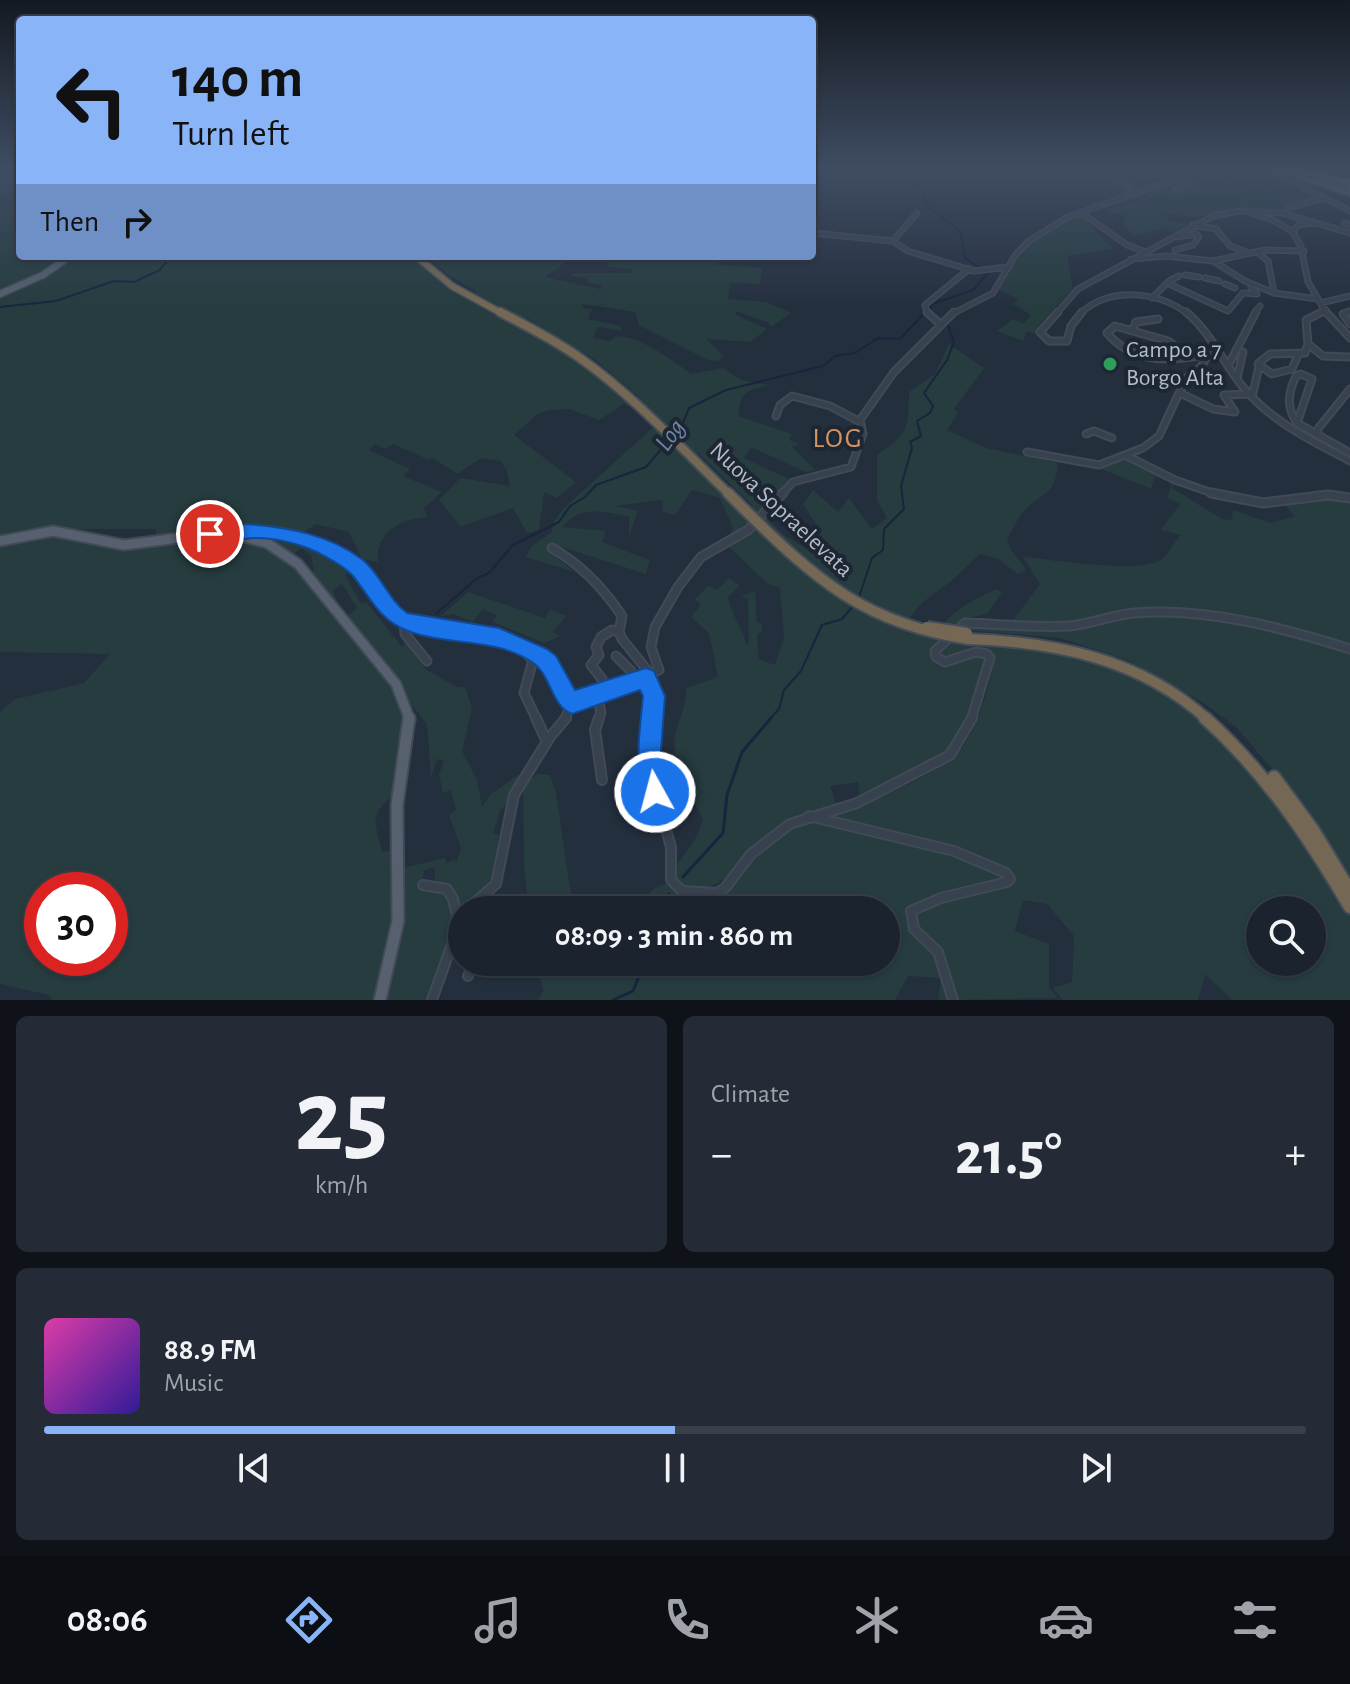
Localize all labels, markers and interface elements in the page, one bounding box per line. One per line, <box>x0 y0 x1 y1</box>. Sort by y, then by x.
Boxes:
icon: left <box>40 48 144 152</box>
text: 140 m <box>172 51 303 107</box>
text: Turn left <box>172 116 289 152</box>
icon: right <box>115 200 159 244</box>
text: Then <box>40 207 99 237</box>
place label: Campo a 7 Borgo Alta <box>1126 338 1224 390</box>
marker: Campo a 7 Borgo Alta <box>1101 355 1119 373</box>
water label: Log <box>650 414 690 456</box>
district label: LOG <box>812 425 864 453</box>
street label: Nuova Sopraelevata <box>705 438 857 582</box>
pin <box>176 500 244 568</box>
icon: arrive <box>188 512 232 556</box>
position arrow <box>613 750 697 834</box>
speed limit sign: 30 <box>24 872 128 976</box>
map controls <box>1246 896 1326 976</box>
button: search <box>1246 896 1326 976</box>
text: 08:09 · 3 min · 860 m <box>555 921 793 951</box>
text: 25 <box>295 1066 388 1170</box>
text: Climate <box>711 1081 790 1107</box>
text: 21.5° <box>955 1125 1062 1185</box>
text: − <box>711 1133 732 1177</box>
text: + <box>1285 1133 1306 1177</box>
text: km/h <box>315 1172 368 1198</box>
text: 88.9 FM <box>164 1335 257 1365</box>
text: Music <box>164 1370 223 1396</box>
icon: previous <box>232 1446 276 1490</box>
icon: pause <box>653 1446 697 1490</box>
icon: next <box>1074 1446 1118 1490</box>
icon: directions <box>281 1592 337 1648</box>
icon: music <box>470 1592 526 1648</box>
icon: phone <box>659 1592 715 1648</box>
icon: climate <box>849 1592 905 1648</box>
icon: car <box>1038 1592 1094 1648</box>
icon: filters <box>1227 1592 1283 1648</box>
text: 08:06 <box>67 1602 148 1638</box>

